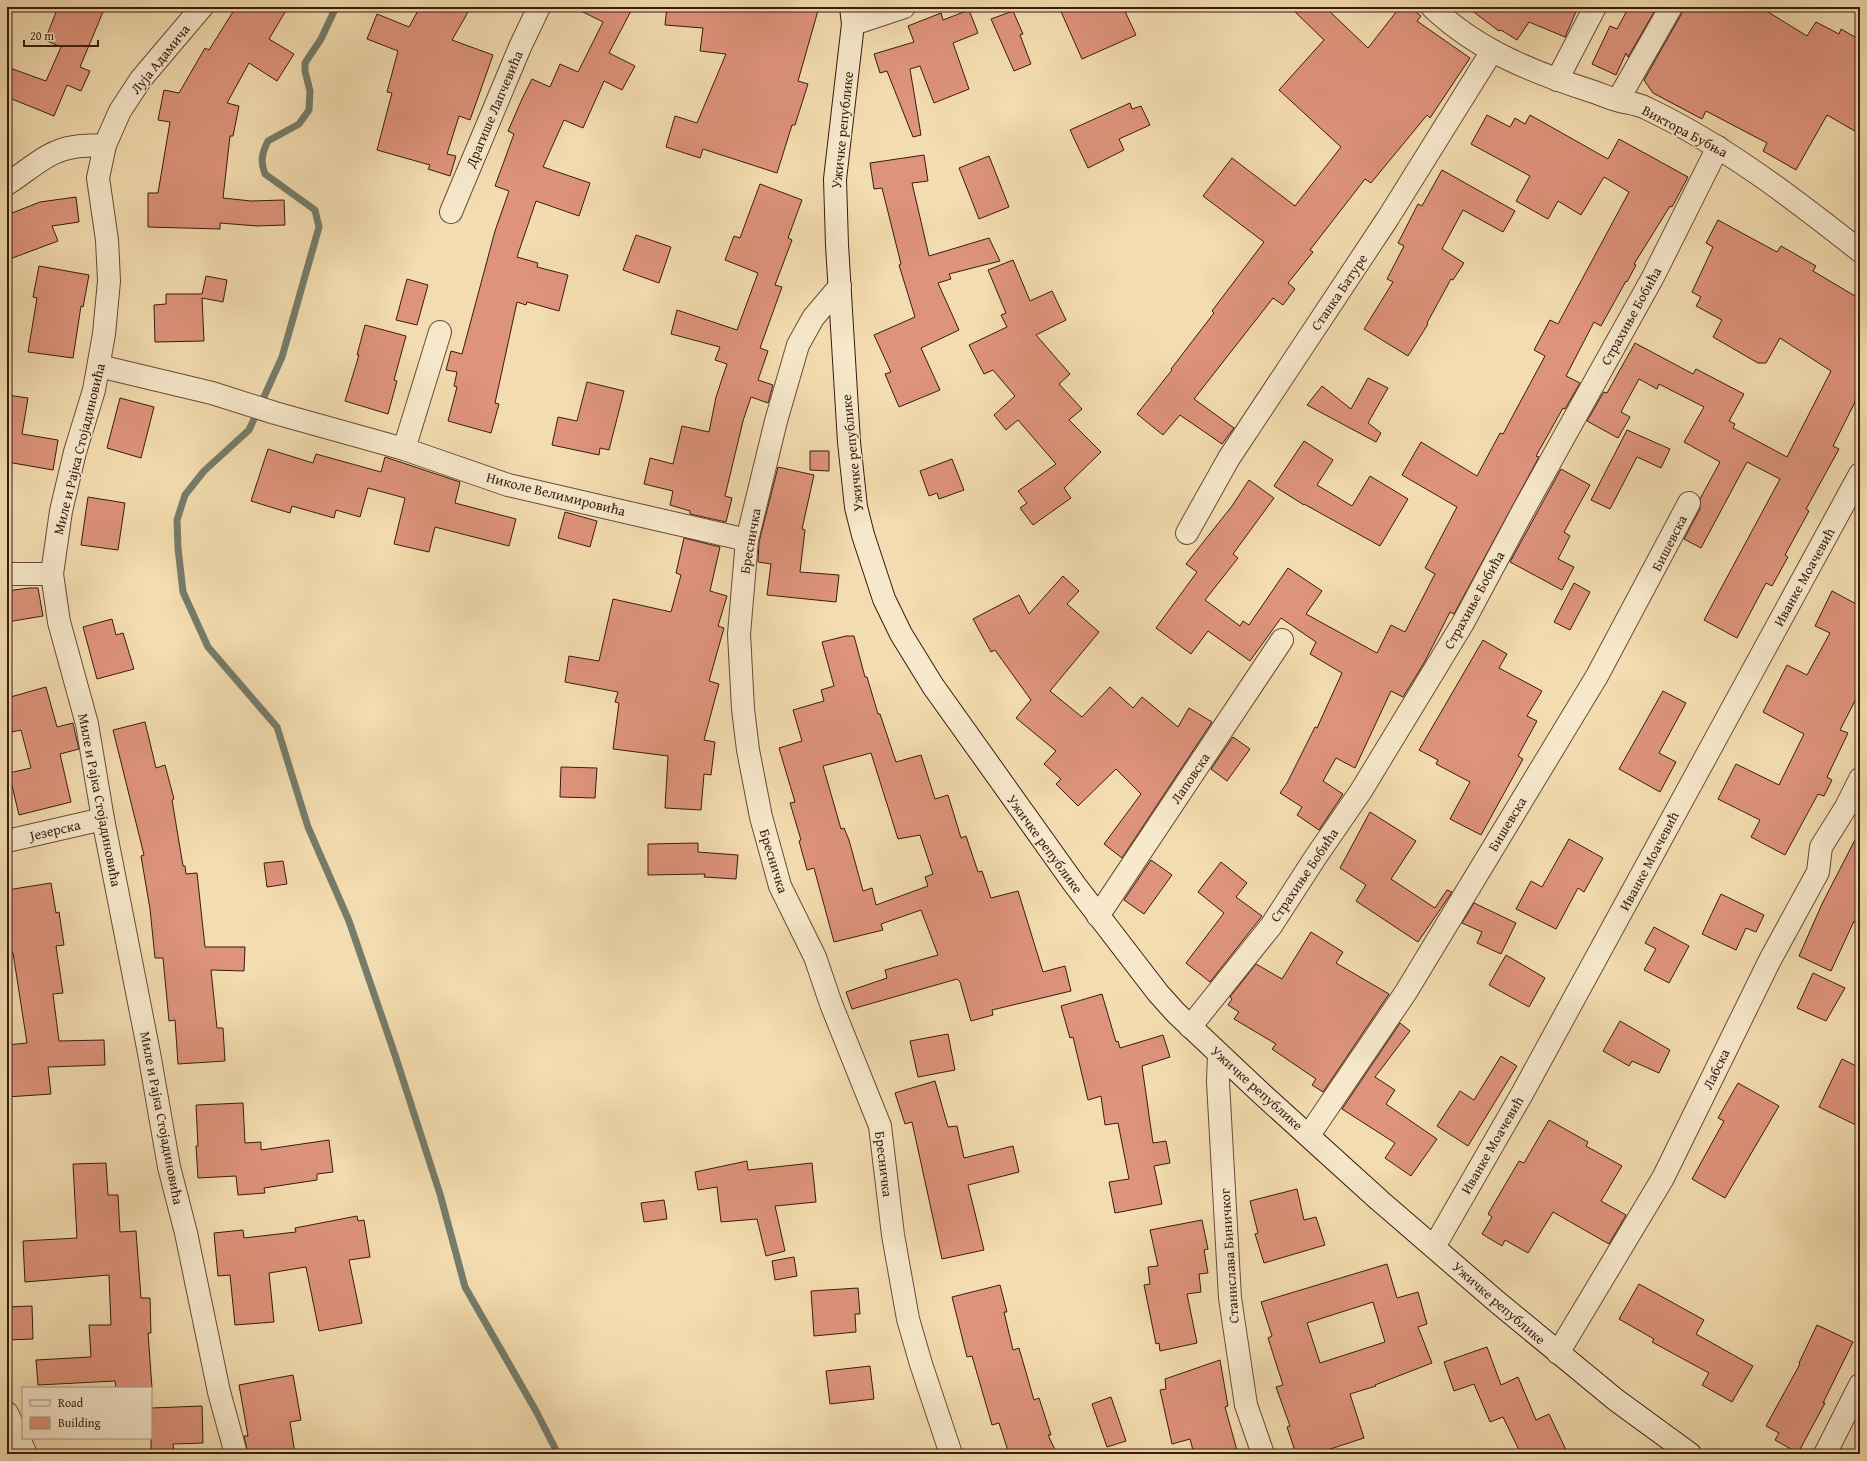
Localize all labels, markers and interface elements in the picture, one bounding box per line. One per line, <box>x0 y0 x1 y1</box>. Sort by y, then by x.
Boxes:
street label: Луја Адамича <box>126 20 195 98</box>
scale bar <box>24 22 98 48</box>
text: 20 m <box>30 27 54 44</box>
street label: Драгише Лапчевића <box>460 47 528 171</box>
street label: Ужичке републике <box>826 70 858 190</box>
street label: Виктора Бубња <box>1639 100 1732 162</box>
street label: Станка Батуре <box>1306 249 1372 334</box>
street label: Страхиње Бобића <box>1596 263 1666 369</box>
street label: Миле и Рајка Стојадиновића <box>48 361 110 537</box>
street label: Ужичке републике <box>836 393 868 513</box>
street label: Николе Велимировића <box>484 467 628 521</box>
street label: Бресничка <box>734 506 766 575</box>
street label: Бишевска <box>1646 511 1692 574</box>
street label: Иванке Моачевић <box>1769 524 1839 630</box>
street label: Страхиње Бобића <box>1439 547 1509 653</box>
street label: Миле и Рајка Стојадиновића <box>73 712 127 889</box>
street label: Лаповска <box>1166 748 1215 807</box>
street label: Ужичке републике <box>1002 790 1088 898</box>
street label: Бишевска <box>1483 793 1531 855</box>
street label: Иванке Моачевић <box>1614 808 1684 914</box>
street label: Језерска <box>26 814 83 846</box>
street label: Страхиње Бобића <box>1265 824 1343 926</box>
street label: Бресничка <box>755 826 793 896</box>
street label: Миле и Рајка Стојадиновића <box>135 1030 189 1207</box>
street label: Ужичке републике <box>1207 1041 1308 1135</box>
street label: Лабска <box>1698 1045 1735 1093</box>
street label: Иванке Моачевић <box>1456 1092 1528 1198</box>
street label: Бресничка <box>870 1130 898 1198</box>
street label: Станислава Биничког <box>1214 1188 1244 1324</box>
street label: Ужичке републике <box>1448 1257 1550 1349</box>
legend <box>22 1387 152 1439</box>
text: Road <box>58 1394 84 1411</box>
text: Building <box>58 1414 101 1431</box>

